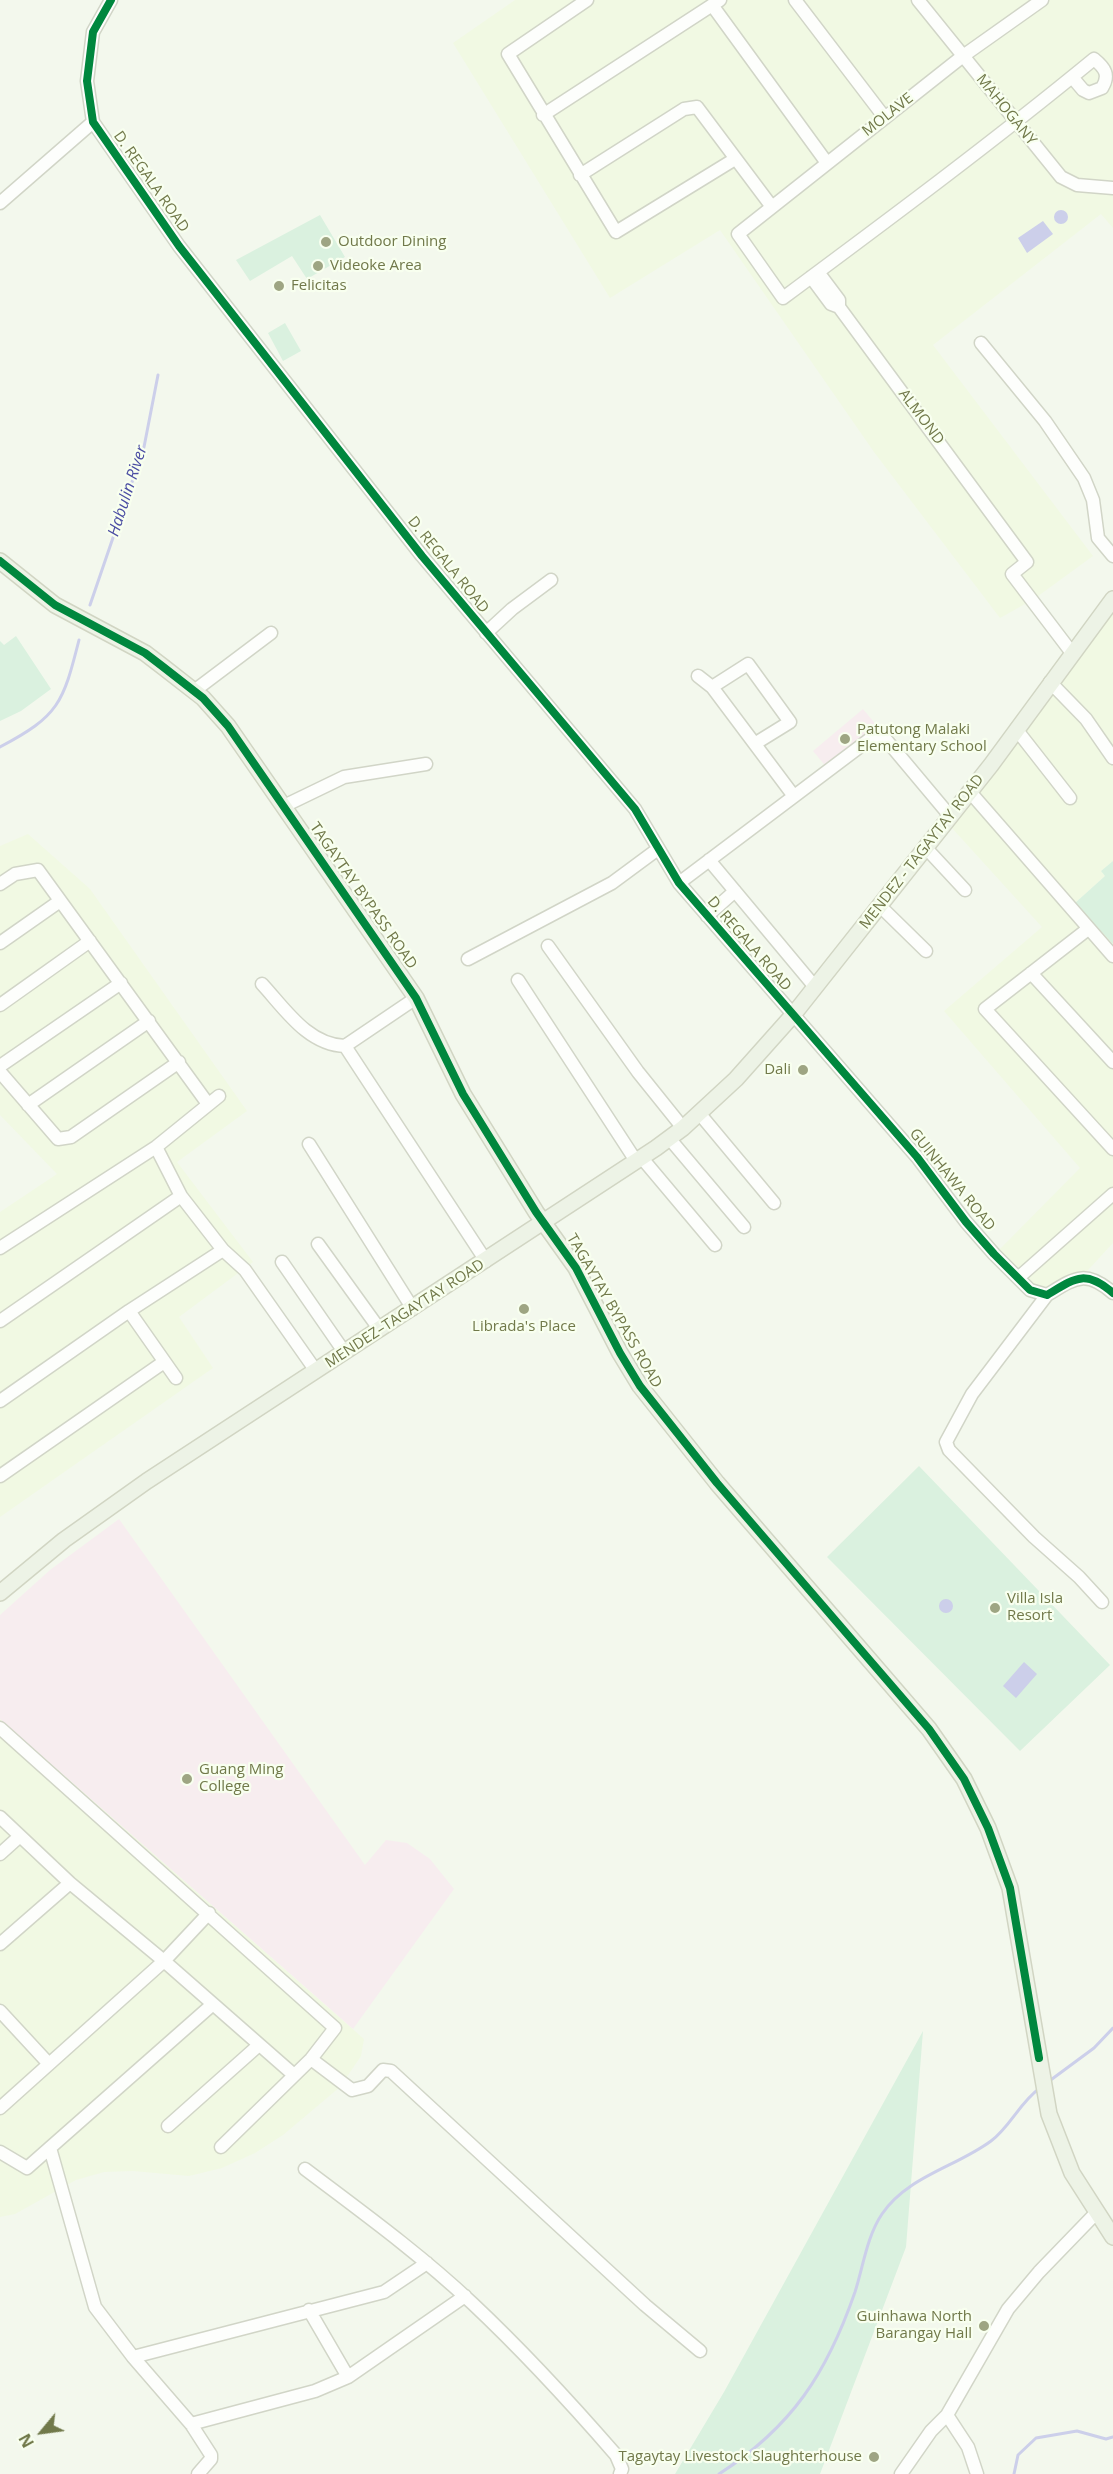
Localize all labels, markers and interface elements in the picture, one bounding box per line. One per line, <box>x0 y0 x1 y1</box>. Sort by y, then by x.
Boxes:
street label: MAHOGANY <box>972 71 1040 149</box>
street label: MOLAVE <box>859 90 917 140</box>
street label: D. REGALA ROAD <box>109 128 193 236</box>
place label: Outdoor Dining <box>338 233 446 251</box>
marker: Outdoor Dining <box>319 235 333 249</box>
place label: Videoke Area <box>330 257 422 275</box>
marker: Videoke Area <box>311 259 325 273</box>
place label: Felicitas <box>291 277 347 295</box>
marker: Felicitas <box>272 279 286 293</box>
street label: ALMOND <box>894 386 948 448</box>
water label: Habulin River <box>104 443 152 539</box>
street label: D. REGALA ROAD <box>403 513 493 617</box>
place label: Patutong Malaki Elementary School <box>857 721 987 756</box>
marker: Patutong Malaki Elementary School <box>838 732 852 746</box>
street label: MENDEZ - TAGAYTAY ROAD <box>856 771 988 933</box>
street label: TAGAYTAY BYPASS ROAD <box>306 819 420 973</box>
street label: D. REGALA ROAD <box>703 893 795 995</box>
place label: Dali <box>764 1061 791 1079</box>
marker: Dali <box>796 1063 810 1077</box>
street label: GUINHAWA ROAD <box>905 1125 999 1235</box>
street label: TAGAYTAY BYPASS ROAD <box>563 1231 665 1391</box>
street label: MENDEZ–TAGAYTAY ROAD <box>322 1256 488 1372</box>
marker: Librada's Place <box>517 1302 531 1316</box>
place label: Librada's Place <box>472 1318 576 1336</box>
place label: Villa Isla Resort <box>1007 1590 1063 1625</box>
marker: Villa Isla Resort <box>988 1601 1002 1615</box>
place label: Guang Ming College <box>199 1761 283 1796</box>
marker: Guang Ming College <box>180 1772 194 1786</box>
place label: Guinhawa North Barangay Hall <box>857 2308 972 2343</box>
marker: Guinhawa North Barangay Hall <box>977 2319 991 2333</box>
north arrow <box>12 2402 72 2462</box>
text: N <box>13 2430 39 2452</box>
place label: Tagaytay Livestock Slaughterhouse <box>619 2448 862 2466</box>
marker: Tagaytay Livestock Slaughterhouse <box>867 2450 881 2464</box>

